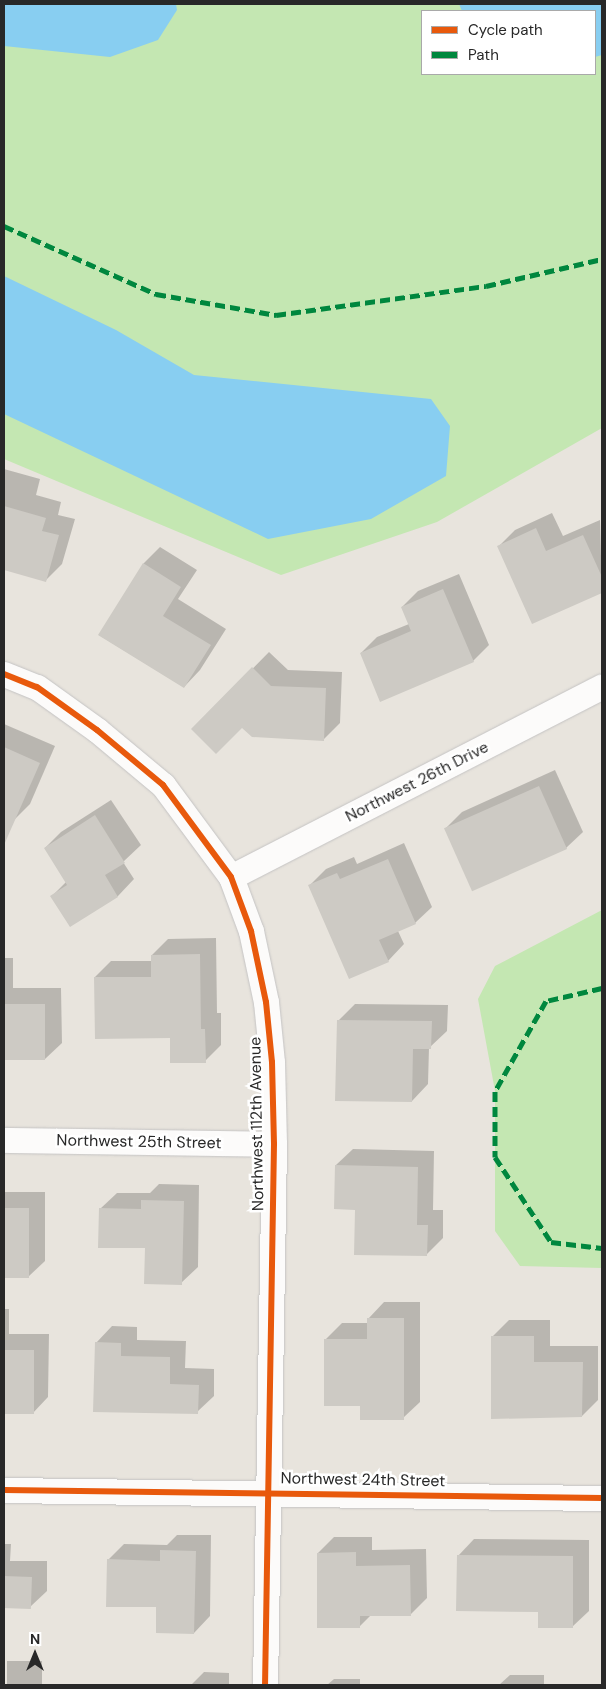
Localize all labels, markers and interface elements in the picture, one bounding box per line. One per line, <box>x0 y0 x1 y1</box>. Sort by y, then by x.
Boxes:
legend <box>421 10 596 75</box>
text: Cycle path <box>468 20 543 40</box>
text: Path <box>468 45 499 65</box>
street label: Northwest 26th Drive <box>342 738 492 826</box>
street label: Northwest 112th Avenue <box>246 1037 268 1211</box>
street label: Northwest 25th Street <box>56 1131 222 1153</box>
street label: Northwest 24th Street <box>280 1469 446 1491</box>
north arrow <box>10 1629 60 1679</box>
text: N <box>30 1630 40 1648</box>

